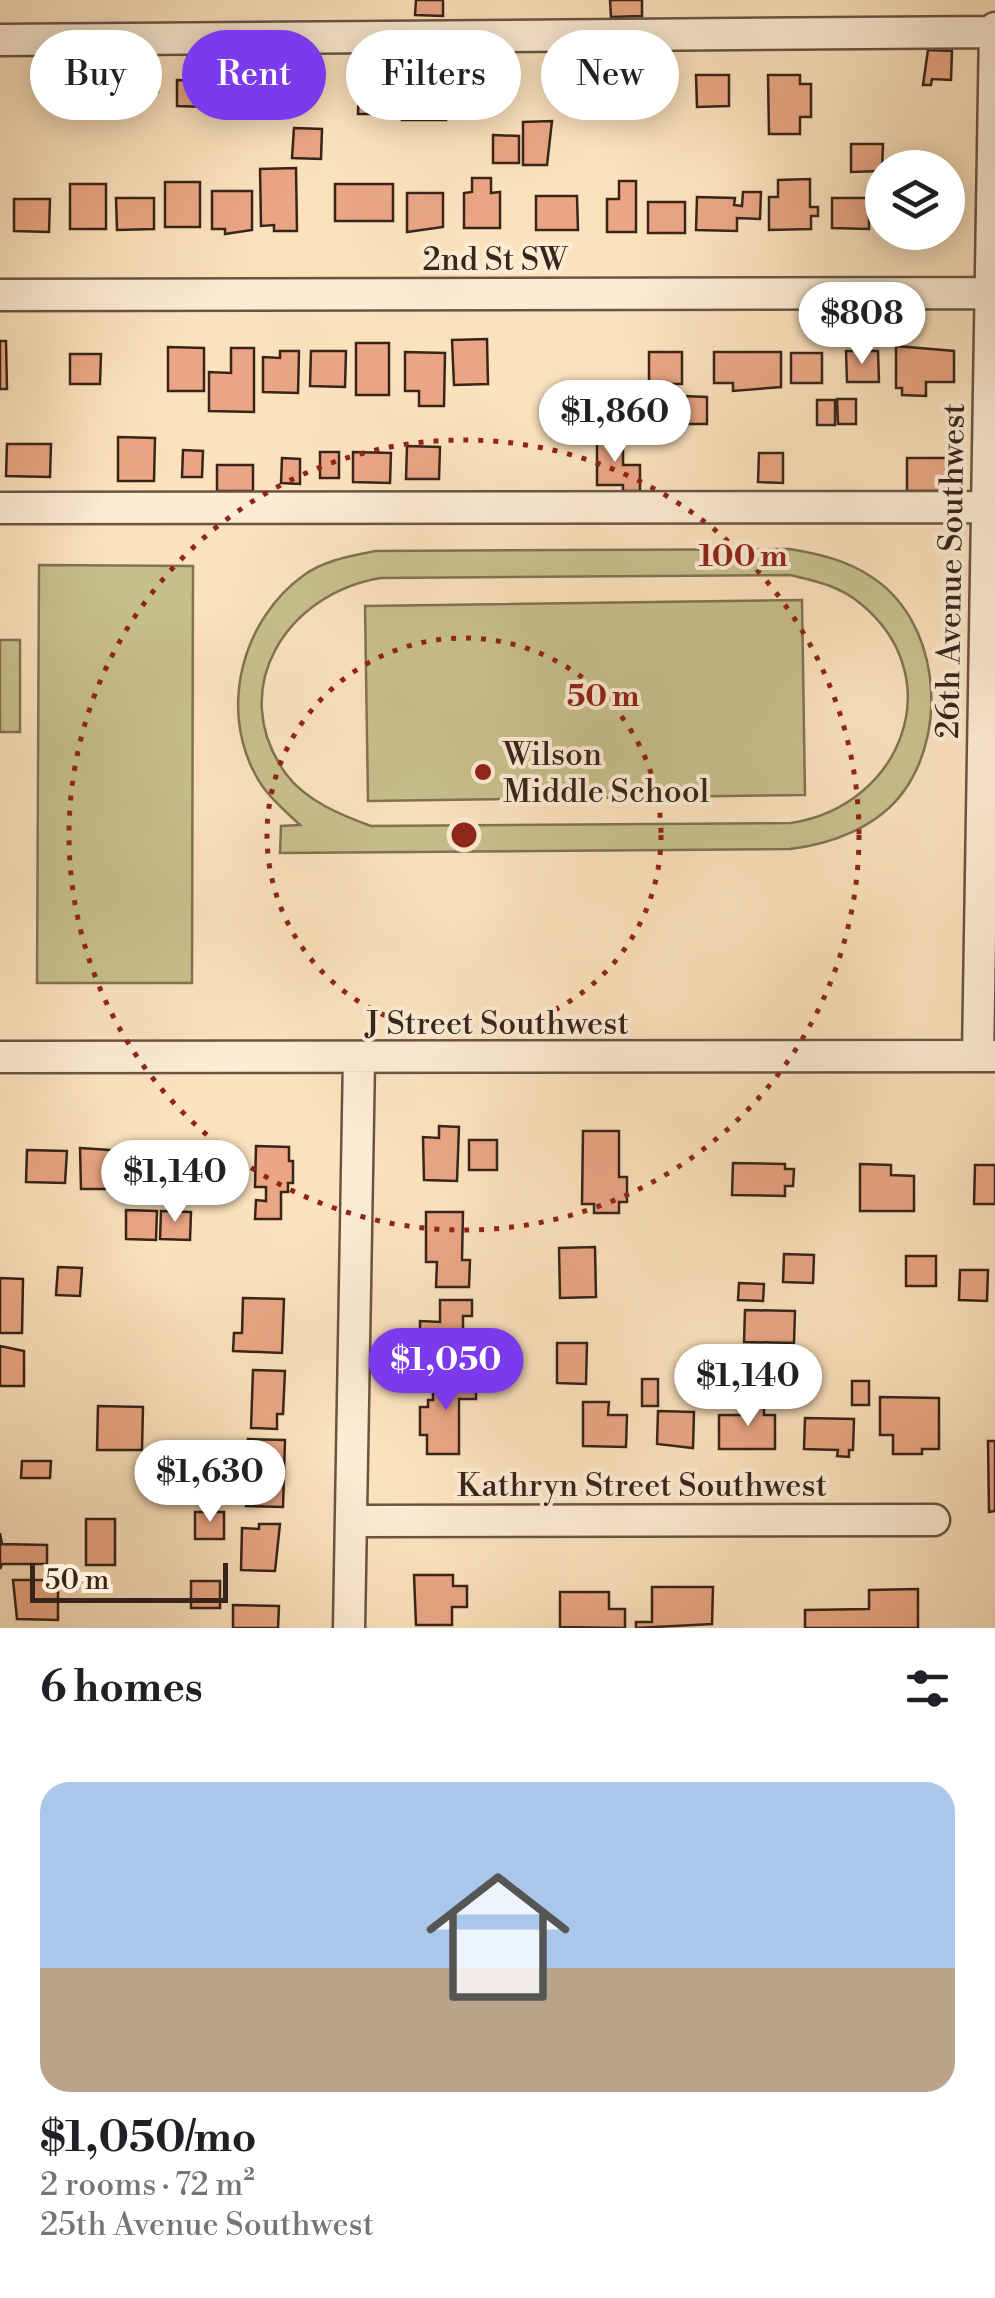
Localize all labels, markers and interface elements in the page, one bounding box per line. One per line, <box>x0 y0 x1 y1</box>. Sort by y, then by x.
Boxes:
chip: Buy <box>30 30 162 120</box>
chip: Rent <box>182 30 326 120</box>
chip: Filters <box>346 30 521 120</box>
chip: New <box>541 30 679 120</box>
map controls <box>865 150 965 250</box>
button: layers <box>865 150 965 250</box>
street label: 2nd St SW <box>423 240 568 280</box>
pin: $808 <box>803 282 921 367</box>
text: $808 <box>820 294 904 334</box>
pin: $1,860 <box>534 380 696 465</box>
text: $1,860 <box>561 392 669 432</box>
street label: 26th Avenue Southwest <box>928 403 974 739</box>
text: 100 m <box>698 538 788 576</box>
text: 50 m <box>567 678 639 716</box>
place label: Wilson Middle School <box>502 735 710 812</box>
marker: Wilson Middle School <box>472 761 494 783</box>
centre of rings <box>446 817 482 853</box>
street label: J Street Southwest <box>364 1004 629 1044</box>
pin: $1,140 <box>94 1140 256 1225</box>
text: $1,140 <box>123 1152 227 1192</box>
pin: $1,050 <box>365 1328 527 1413</box>
text: $1,050 <box>391 1340 501 1380</box>
pin: $1,140 <box>667 1344 829 1429</box>
text: $1,140 <box>696 1356 800 1396</box>
pin: $1,630 <box>129 1440 291 1525</box>
text: $1,630 <box>156 1452 264 1492</box>
street label: Kathryn Street Southwest <box>457 1466 827 1506</box>
scale bar <box>30 1558 228 1602</box>
text: 50 m <box>45 1563 109 1598</box>
icon: filters <box>900 1661 955 1716</box>
text: 6 homes <box>40 1662 203 1715</box>
icon: home <box>408 1847 588 2027</box>
text: $1,050/mo <box>40 2112 257 2165</box>
text: 2 rooms · 72 m² <box>40 2165 255 2205</box>
text: 25th Avenue Southwest <box>40 2205 374 2245</box>

